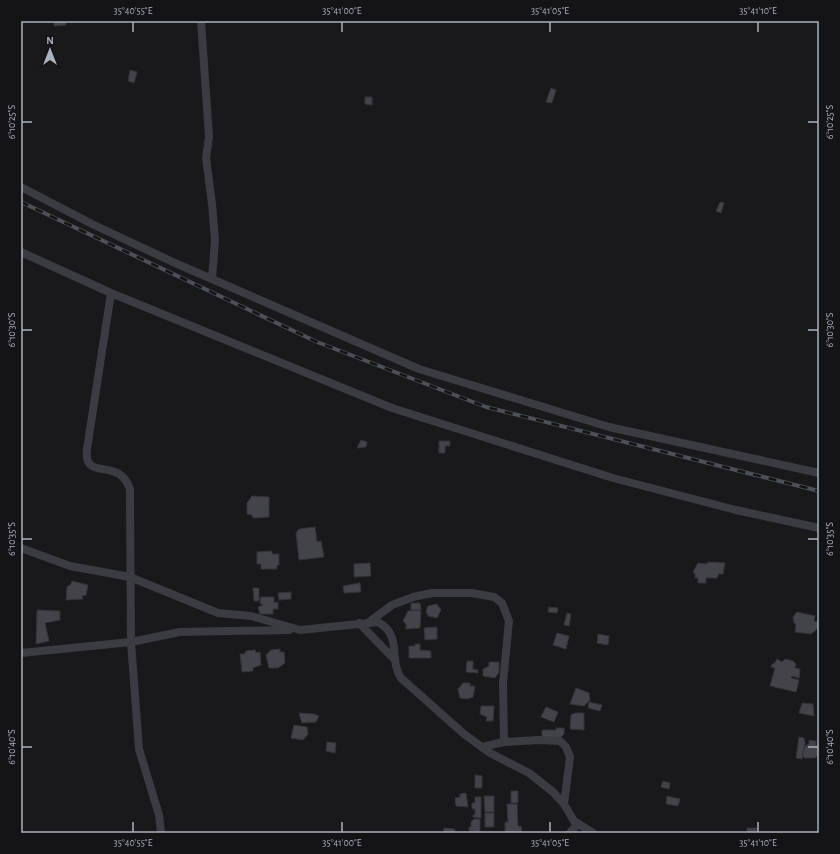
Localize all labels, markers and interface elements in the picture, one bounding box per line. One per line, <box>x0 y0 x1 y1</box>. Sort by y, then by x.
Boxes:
text: 35°40'55"E <box>114 6 153 16</box>
text: 35°41'00"E <box>322 6 362 16</box>
text: 35°41'05"E <box>531 6 569 16</box>
text: 35°41'10"E <box>739 6 777 16</box>
north arrow <box>30 30 70 70</box>
text: N <box>46 35 54 46</box>
text: 6°10'25"S <box>7 105 17 139</box>
text: 6°10'25"S <box>825 105 835 139</box>
text: 6°10'30"S <box>7 312 17 347</box>
text: 6°10'30"S <box>825 312 835 347</box>
text: 6°10'35"S <box>7 522 17 556</box>
text: 6°10'35"S <box>825 522 835 556</box>
text: 6°10'40"S <box>7 729 17 765</box>
text: 6°10'40"S <box>825 729 835 765</box>
text: 35°40'55"E <box>114 838 153 848</box>
text: 35°41'00"E <box>322 838 362 848</box>
text: 35°41'05"E <box>531 838 569 848</box>
text: 35°41'10"E <box>739 838 777 848</box>

